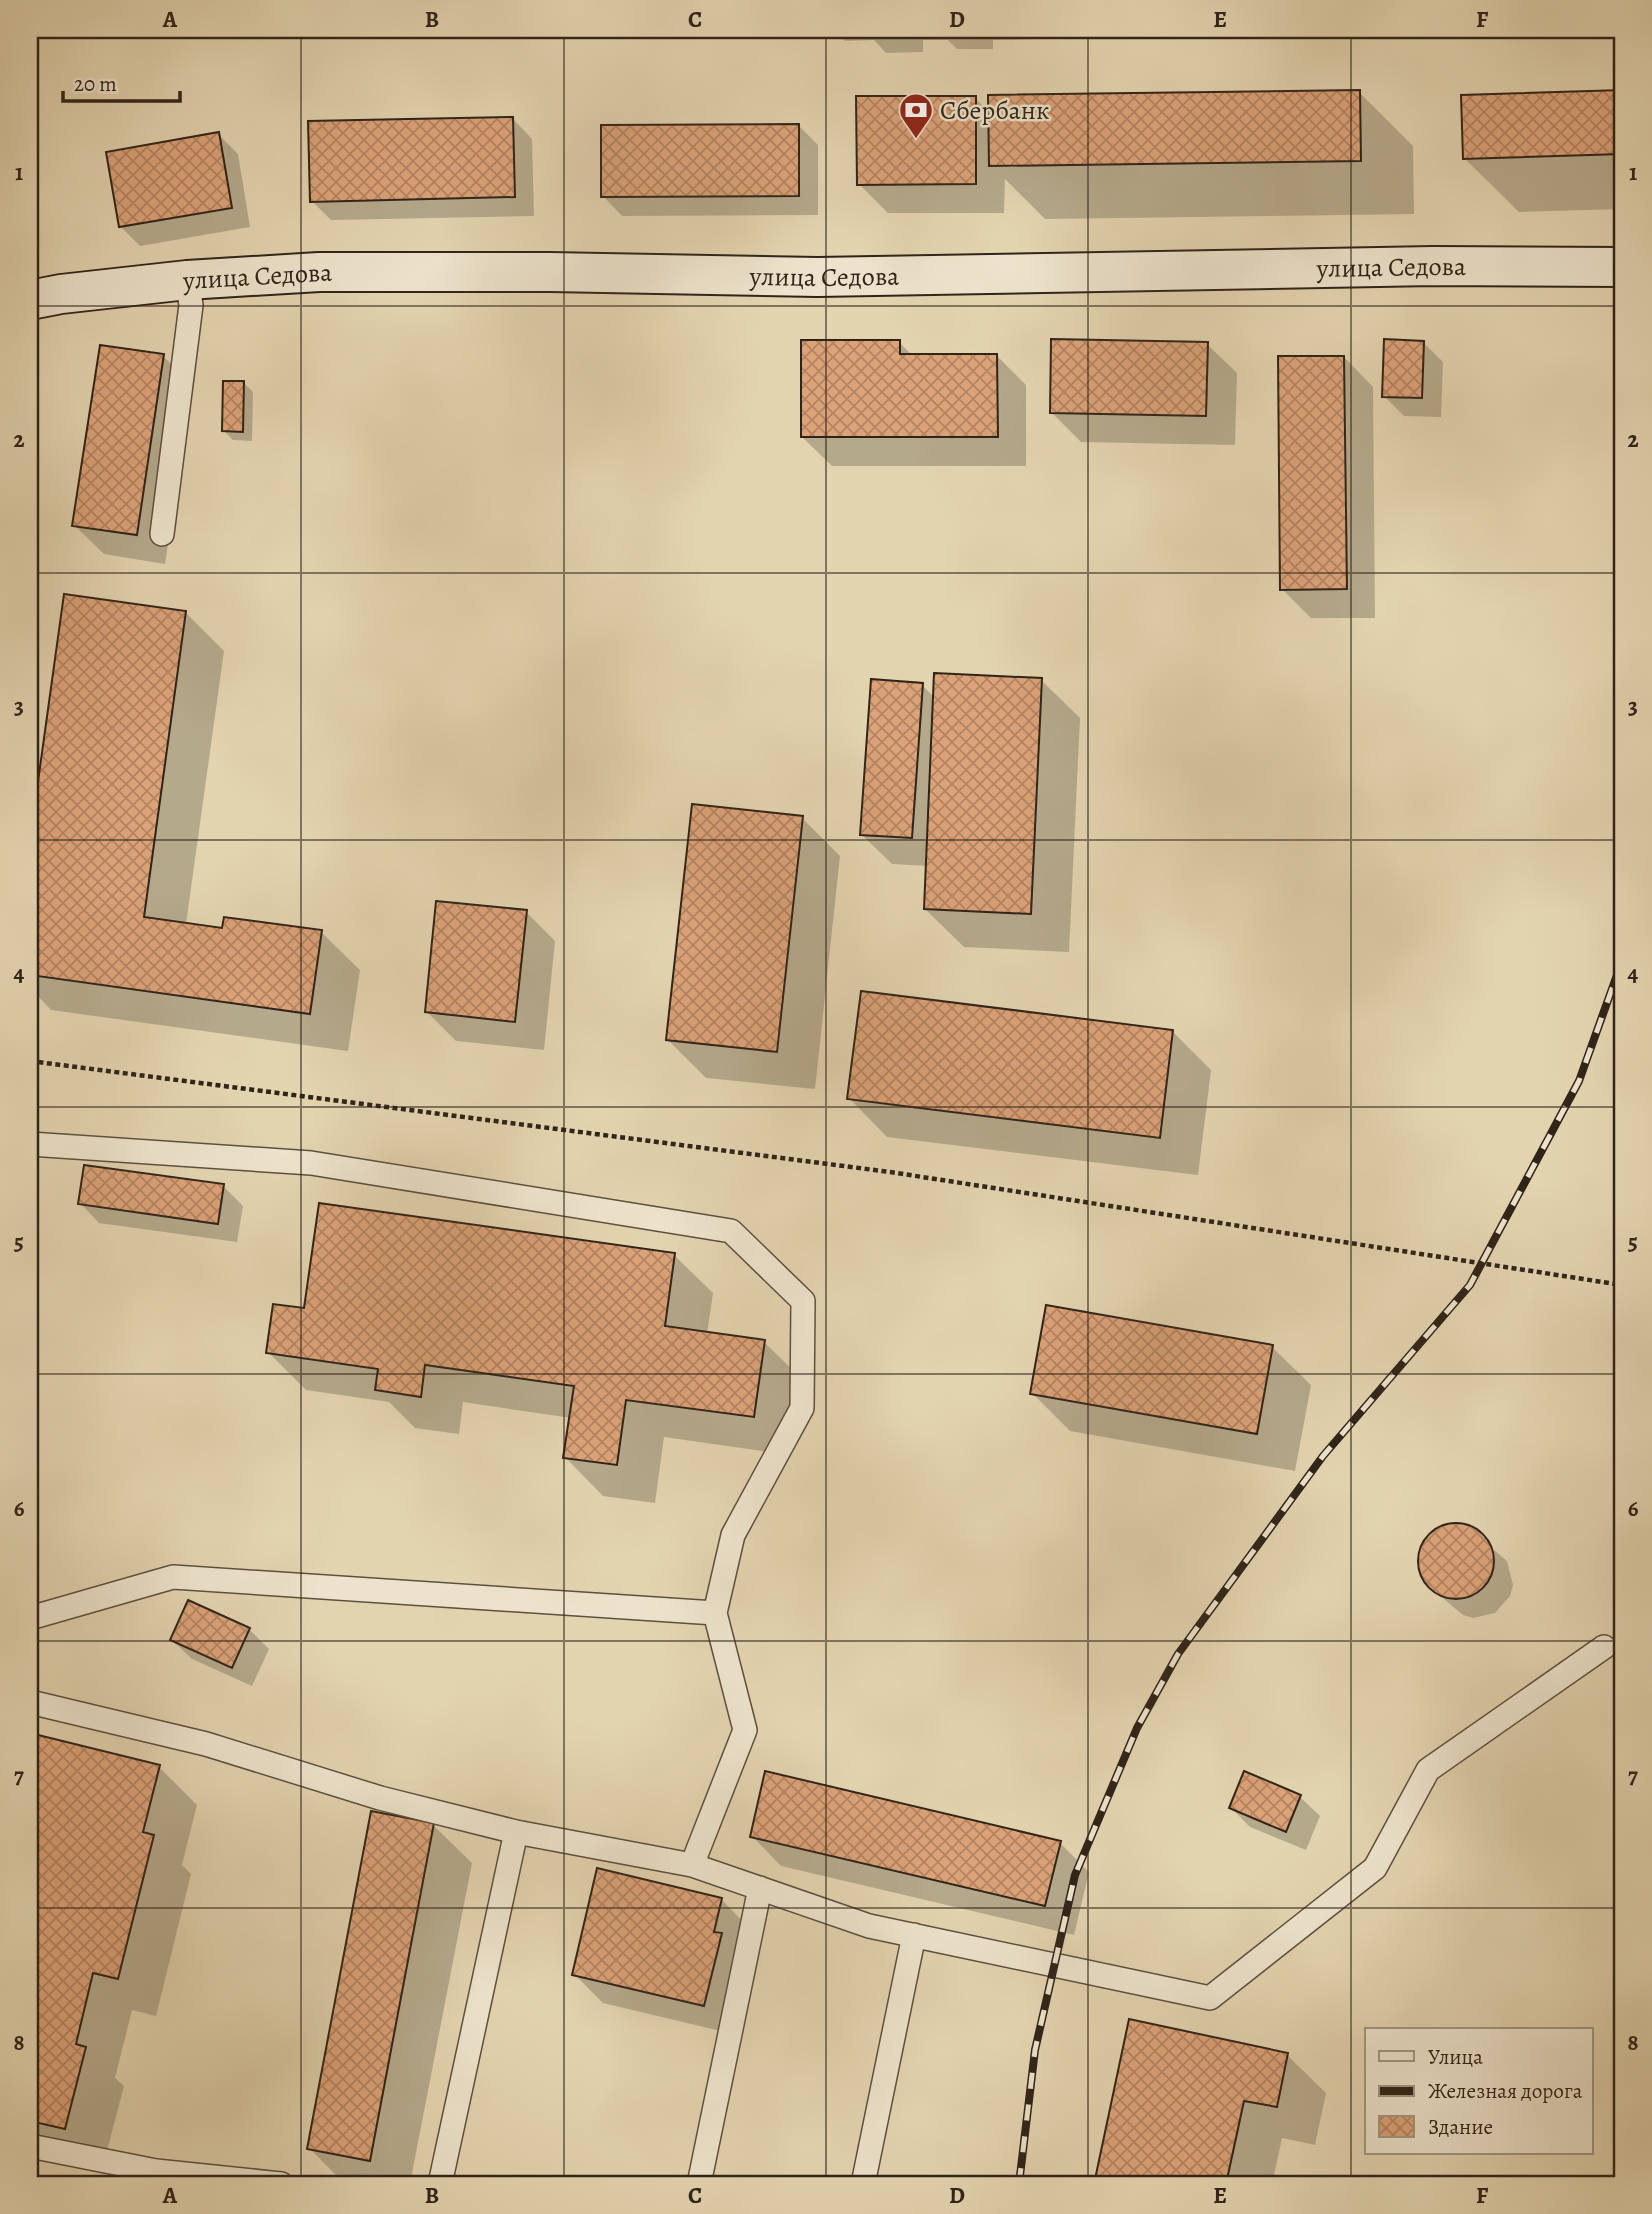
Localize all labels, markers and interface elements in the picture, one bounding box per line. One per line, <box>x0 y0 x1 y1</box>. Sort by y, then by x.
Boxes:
text: A <box>162 4 178 35</box>
text: B <box>425 4 439 35</box>
text: C <box>688 4 702 35</box>
text: D <box>949 4 965 35</box>
text: E <box>1213 4 1227 35</box>
text: F <box>1476 4 1489 35</box>
scale bar <box>63 60 180 104</box>
text: 20 m <box>74 70 117 98</box>
bank icon: Сбербанк <box>897 91 935 140</box>
place label: Сбербанк <box>940 93 1049 128</box>
text: 1 <box>15 157 23 188</box>
text: 1 <box>1629 157 1637 188</box>
street label: улица Седова <box>1315 248 1466 286</box>
street label: улица Седова <box>181 254 332 298</box>
street label: улица Седова <box>748 258 899 295</box>
text: 2 <box>13 424 25 455</box>
text: 2 <box>1627 424 1639 455</box>
text: 3 <box>14 691 24 722</box>
text: 3 <box>1628 691 1638 722</box>
text: 4 <box>14 958 25 989</box>
text: 4 <box>1628 958 1639 989</box>
text: 5 <box>14 1226 24 1257</box>
text: 5 <box>1628 1226 1638 1257</box>
text: 6 <box>14 1493 25 1524</box>
text: 6 <box>1628 1493 1639 1524</box>
text: 7 <box>14 1760 24 1791</box>
text: 7 <box>1628 1760 1638 1791</box>
text: 8 <box>13 2027 25 2058</box>
text: 8 <box>1627 2027 1639 2058</box>
legend <box>1365 2028 1592 2154</box>
text: Улица <box>1428 2043 1483 2071</box>
text: Железная дорога <box>1428 2077 1583 2105</box>
text: Здание <box>1428 2113 1493 2141</box>
text: A <box>162 2180 178 2211</box>
text: B <box>425 2180 439 2211</box>
text: C <box>688 2180 702 2211</box>
text: D <box>949 2180 965 2211</box>
text: E <box>1213 2180 1227 2211</box>
text: F <box>1476 2180 1489 2211</box>

